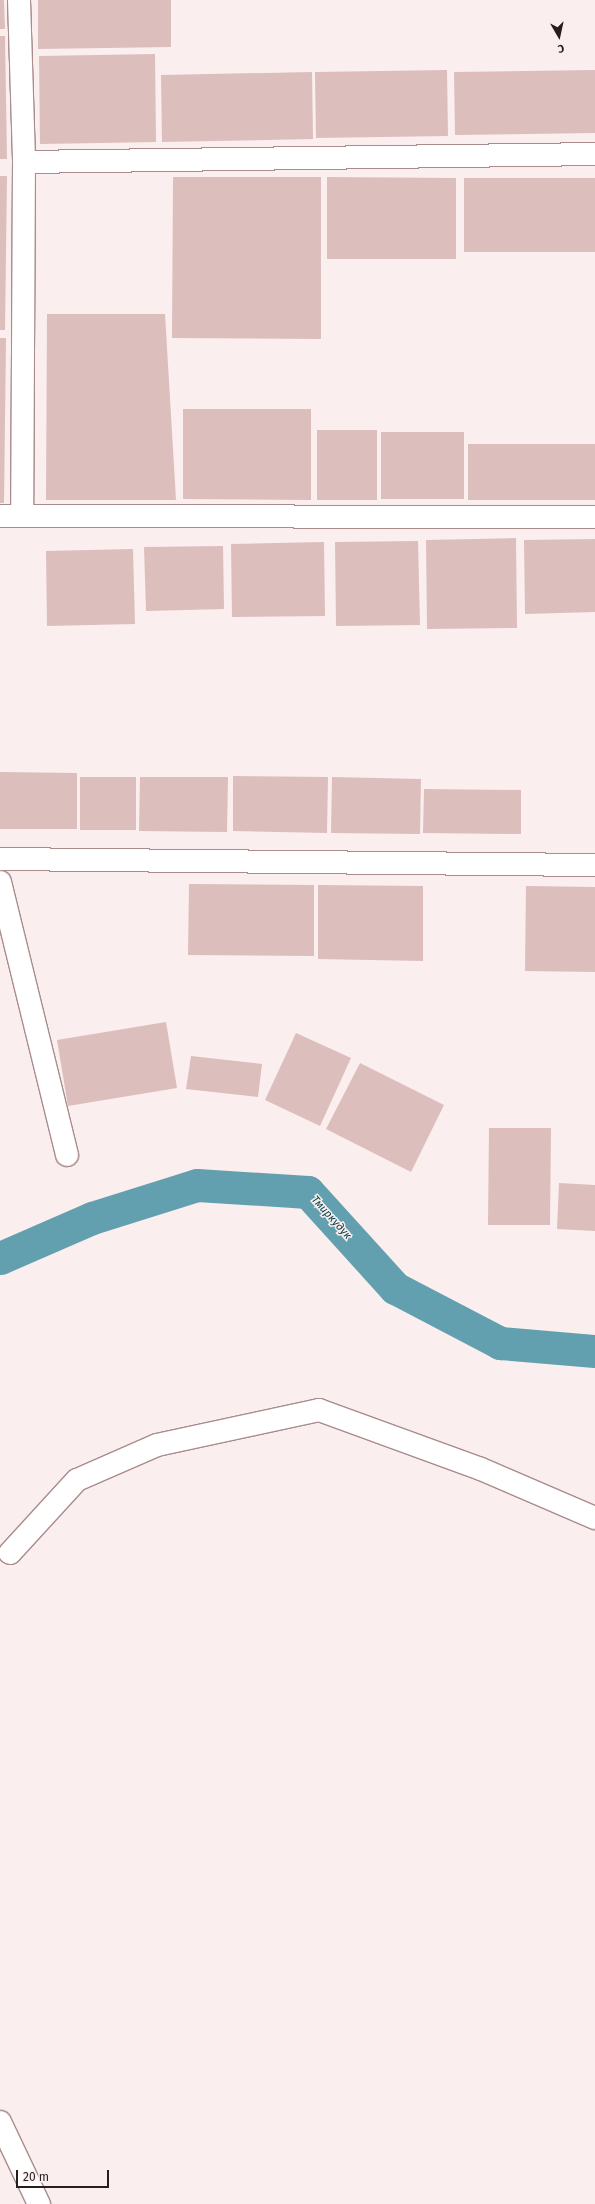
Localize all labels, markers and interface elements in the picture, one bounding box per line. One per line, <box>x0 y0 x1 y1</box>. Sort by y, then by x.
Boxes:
north arrow <box>539 16 579 56</box>
text: С <box>557 41 565 55</box>
water label: Тмиркудук <box>308 1194 354 1242</box>
scale bar <box>18 2162 111 2188</box>
text: 20 m <box>23 2170 49 2184</box>

